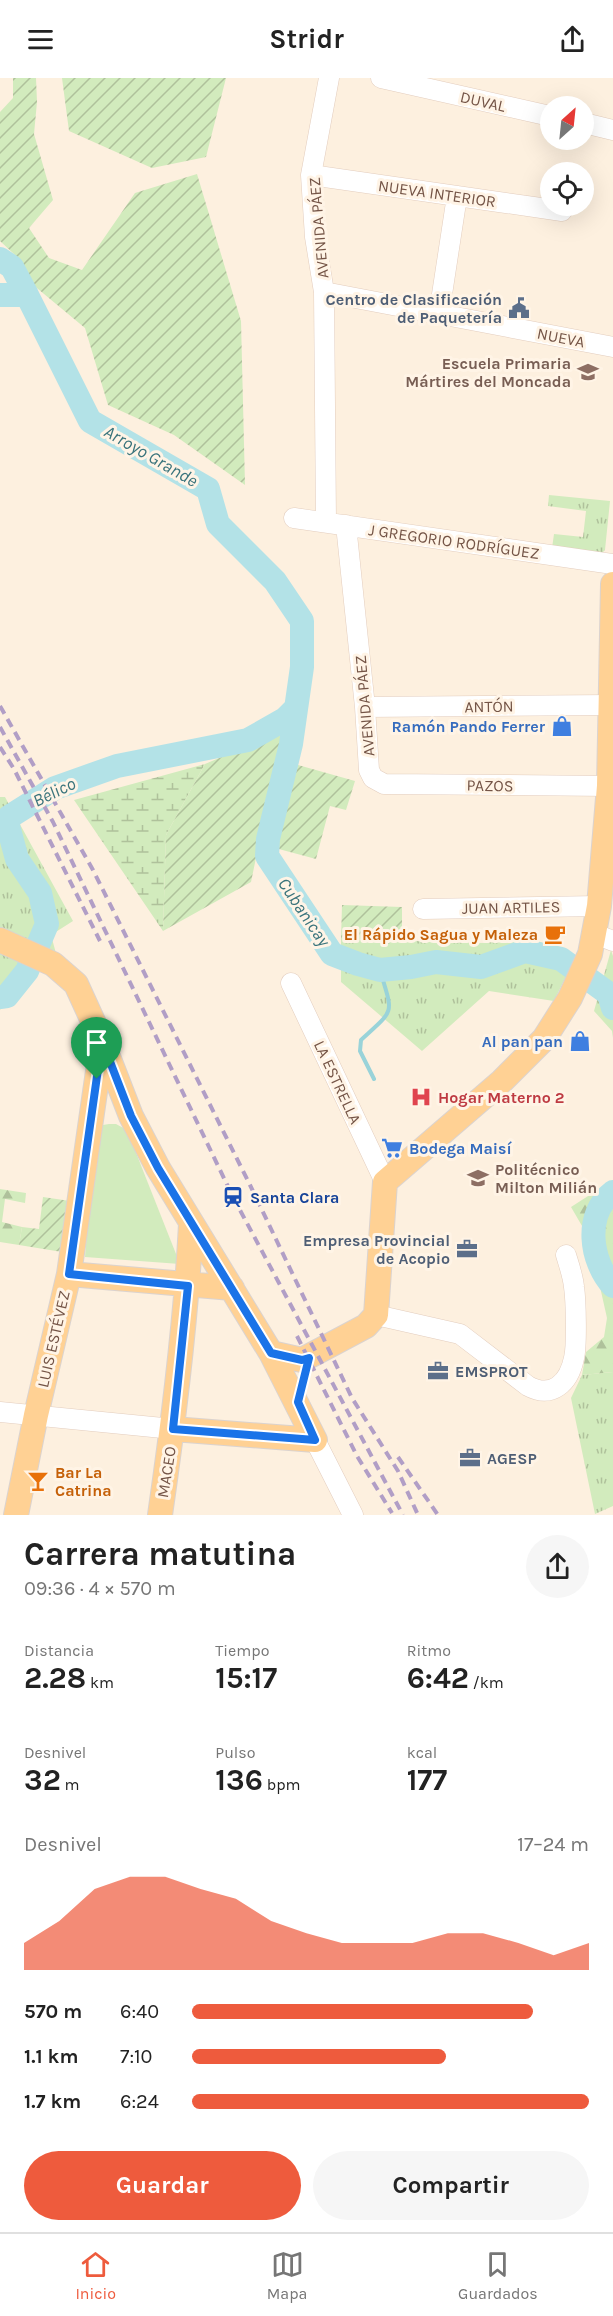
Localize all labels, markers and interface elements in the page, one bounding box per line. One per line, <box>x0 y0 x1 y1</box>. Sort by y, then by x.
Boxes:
icon: menu <box>24 23 57 56</box>
text: Stridr <box>269 23 344 55</box>
icon: share <box>556 23 589 56</box>
street label: DUVAL <box>458 87 508 116</box>
north arrow <box>540 96 594 150</box>
map controls <box>540 96 594 216</box>
button: locate <box>540 162 594 216</box>
street label: NUEVA INTERIOR <box>377 176 497 211</box>
street label: AVENIDA PÁEZ <box>305 177 332 279</box>
place label: Centro de Clasificación de Paquetería <box>326 290 502 327</box>
public building icon: Centro de Clasificación de Paquetería <box>507 296 531 320</box>
street label: NUEVA <box>535 324 586 351</box>
place label: Escuela Primaria Mártires del Moncada <box>405 354 571 391</box>
school or university icon: Escuela Primaria Mártires del Moncada <box>576 360 600 384</box>
water label: Arroyo Grande <box>100 420 202 492</box>
street label: J GREGORIO RODRÍGUEZ <box>367 520 541 563</box>
street label: AVENIDA PÁEZ <box>351 655 378 757</box>
street label: ANTÓN <box>464 697 514 716</box>
shop icon: Ramón Pando Ferrer <box>550 714 574 738</box>
place label: Ramón Pando Ferrer <box>392 717 546 736</box>
water label: Bélico <box>29 772 79 812</box>
street label: PAZOS <box>466 776 514 795</box>
water label: Cubanicay <box>273 873 336 951</box>
street label: JUAN ARTILES <box>462 897 560 918</box>
cafe icon: El Rápido Sagua y Maleza <box>543 922 567 946</box>
place label: El Rápido Sagua y Maleza <box>344 925 538 944</box>
pin <box>71 1017 122 1079</box>
icon: arrive <box>80 1026 113 1059</box>
shop icon: Al pan pan <box>568 1029 592 1053</box>
place label: Al pan pan <box>482 1032 563 1051</box>
street label: LA ESTRELLA <box>310 1037 365 1127</box>
hospital icon: Hogar Materno 2 <box>409 1085 433 1109</box>
place label: Hogar Materno 2 <box>438 1088 565 1107</box>
supermarket icon: Bodega Maisí <box>380 1136 404 1160</box>
place label: Bodega Maisí <box>409 1139 512 1158</box>
place label: Politécnico Milton Milián <box>495 1160 597 1197</box>
school or university icon: Politécnico Milton Milián <box>466 1166 490 1190</box>
station icon: Santa Clara <box>221 1185 245 1209</box>
place label: Santa Clara <box>250 1188 339 1207</box>
place label: Empresa Provincial de Acopio <box>303 1231 450 1268</box>
office icon: Empresa Provincial de Acopio <box>455 1237 479 1261</box>
street label: LUIS ESTÉVEZ <box>33 1289 74 1389</box>
office icon: EMSPROT <box>426 1359 450 1383</box>
place label: EMSPROT <box>455 1362 528 1381</box>
street label: MACEO <box>153 1445 180 1499</box>
office icon: AGESP <box>458 1446 482 1470</box>
place label: AGESP <box>487 1449 537 1468</box>
place label: Bar La Catrina <box>55 1463 112 1500</box>
bar icon: Bar La Catrina <box>26 1469 50 1493</box>
text: Carrera matutina <box>24 1535 296 1573</box>
button: share <box>526 1535 589 1598</box>
text: 09:36 · 4 × 570 m <box>24 1577 176 1600</box>
text: Distancia <box>24 1641 94 1660</box>
text: Tiempo <box>215 1641 269 1660</box>
text: Ritmo <box>407 1641 451 1660</box>
text: 2.28 <box>24 1660 86 1696</box>
text: 15:17 <box>215 1660 277 1696</box>
text: 6:42 <box>407 1660 469 1696</box>
text: km <box>86 1673 114 1692</box>
text: /km <box>469 1673 504 1692</box>
text: Desnivel <box>24 1743 86 1762</box>
text: Pulso <box>215 1743 256 1762</box>
text: kcal <box>407 1743 437 1762</box>
text: 32 <box>24 1762 61 1798</box>
text: 136 <box>215 1762 263 1798</box>
text: 177 <box>407 1762 447 1798</box>
text: m <box>61 1775 80 1794</box>
text: bpm <box>263 1775 301 1794</box>
text: Desnivel <box>24 1833 102 1856</box>
text: 17–24 m <box>517 1833 589 1856</box>
text: 570 m <box>24 2000 82 2023</box>
text: 6:40 <box>120 2000 159 2023</box>
text: 1.1 km <box>24 2045 78 2068</box>
text: 7:10 <box>120 2045 152 2068</box>
text: 1.7 km <box>24 2090 81 2113</box>
text: 6:24 <box>120 2090 159 2113</box>
button: Guardar <box>24 2151 301 2220</box>
button: Compartir <box>313 2151 589 2220</box>
tab: Inicio <box>75 2248 116 2303</box>
tab: Mapa <box>267 2248 307 2303</box>
tab: Guardados <box>458 2248 538 2303</box>

